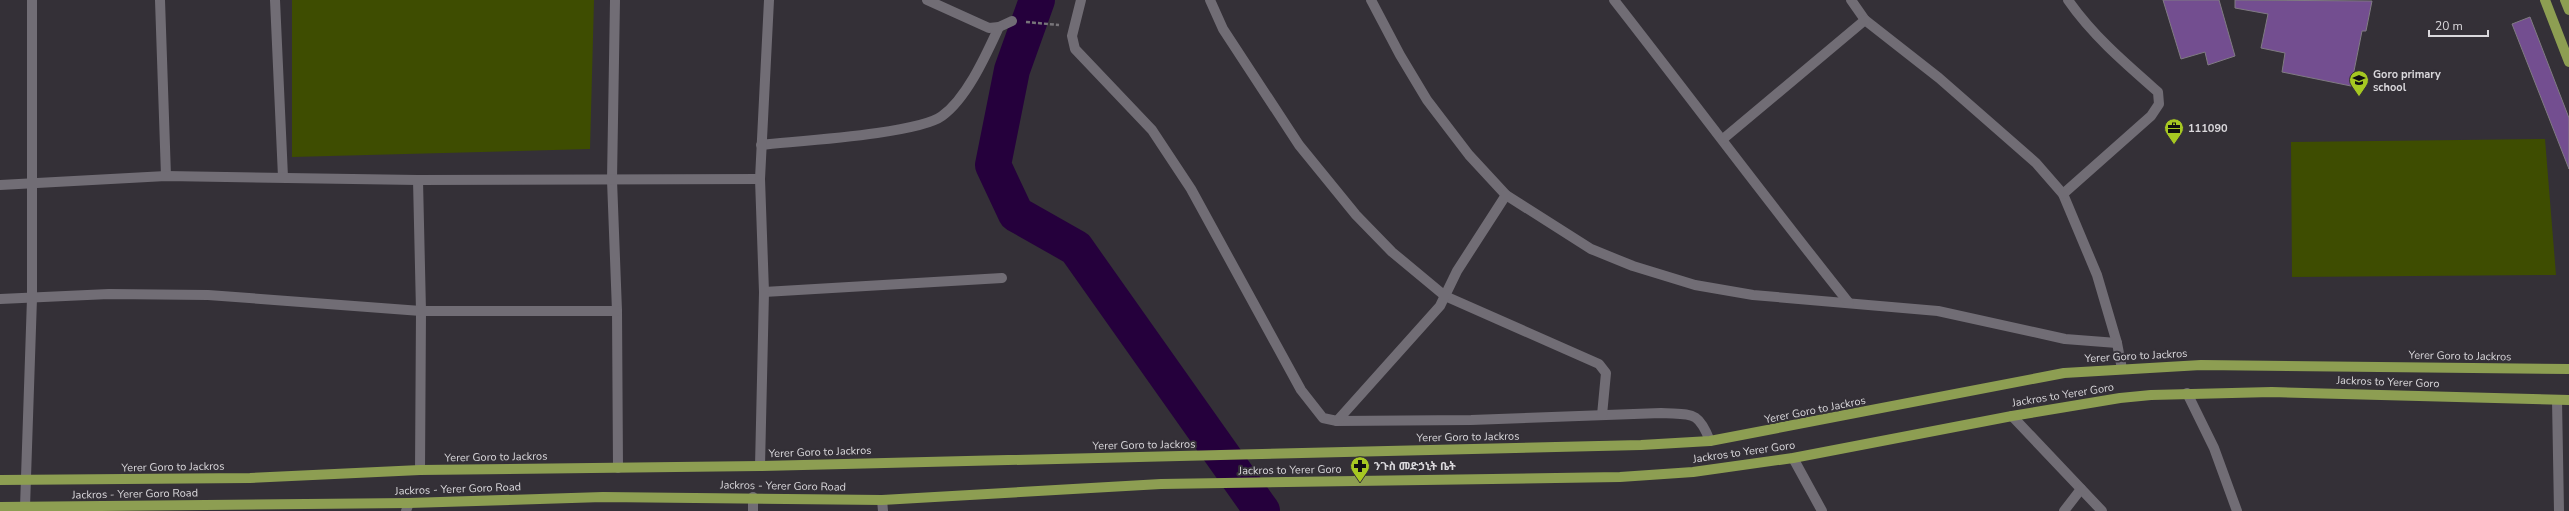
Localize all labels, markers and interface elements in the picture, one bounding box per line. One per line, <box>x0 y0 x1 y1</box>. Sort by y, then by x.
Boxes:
scale bar <box>2429 12 2488 38</box>
text: 20 m <box>2435 18 2463 34</box>
place label: Goro primary school <box>2373 67 2441 95</box>
school or university icon: Goro primary school <box>2348 69 2370 97</box>
office icon: 111090 <box>2163 117 2185 145</box>
place label: 111090 <box>2188 121 2228 136</box>
street label: Yerer Goro to Jackros <box>2083 346 2188 366</box>
street label: Yerer Goro to Jackros <box>2407 348 2512 364</box>
street label: Jackros to Yerer Goro <box>2335 373 2440 391</box>
street label: Jackros to Yerer Goro <box>2010 380 2115 411</box>
street label: Yerer Goro to Jackros <box>1762 393 1867 427</box>
street label: Yerer Goro to Jackros <box>1415 429 1520 445</box>
street label: Yerer Goro to Jackros <box>1091 437 1196 453</box>
street label: Jackros to Yerer Goro <box>1691 437 1796 467</box>
street label: Yerer Goro to Jackros <box>767 443 872 461</box>
street label: Yerer Goro to Jackros <box>443 449 548 465</box>
pharmacy icon: ንጉስ መድኃኒት ቤት <box>1349 455 1371 483</box>
street label: Yerer Goro to Jackros <box>120 459 225 475</box>
place label: ንጉስ መድኃኒት ቤት <box>1374 459 1456 474</box>
street label: Jackros to Yerer Goro <box>1237 462 1342 478</box>
street label: Jackros - Yerer Goro Road <box>719 477 846 495</box>
street label: Jackros - Yerer Goro Road <box>394 479 521 499</box>
street label: Jackros - Yerer Goro Road <box>71 485 198 503</box>

